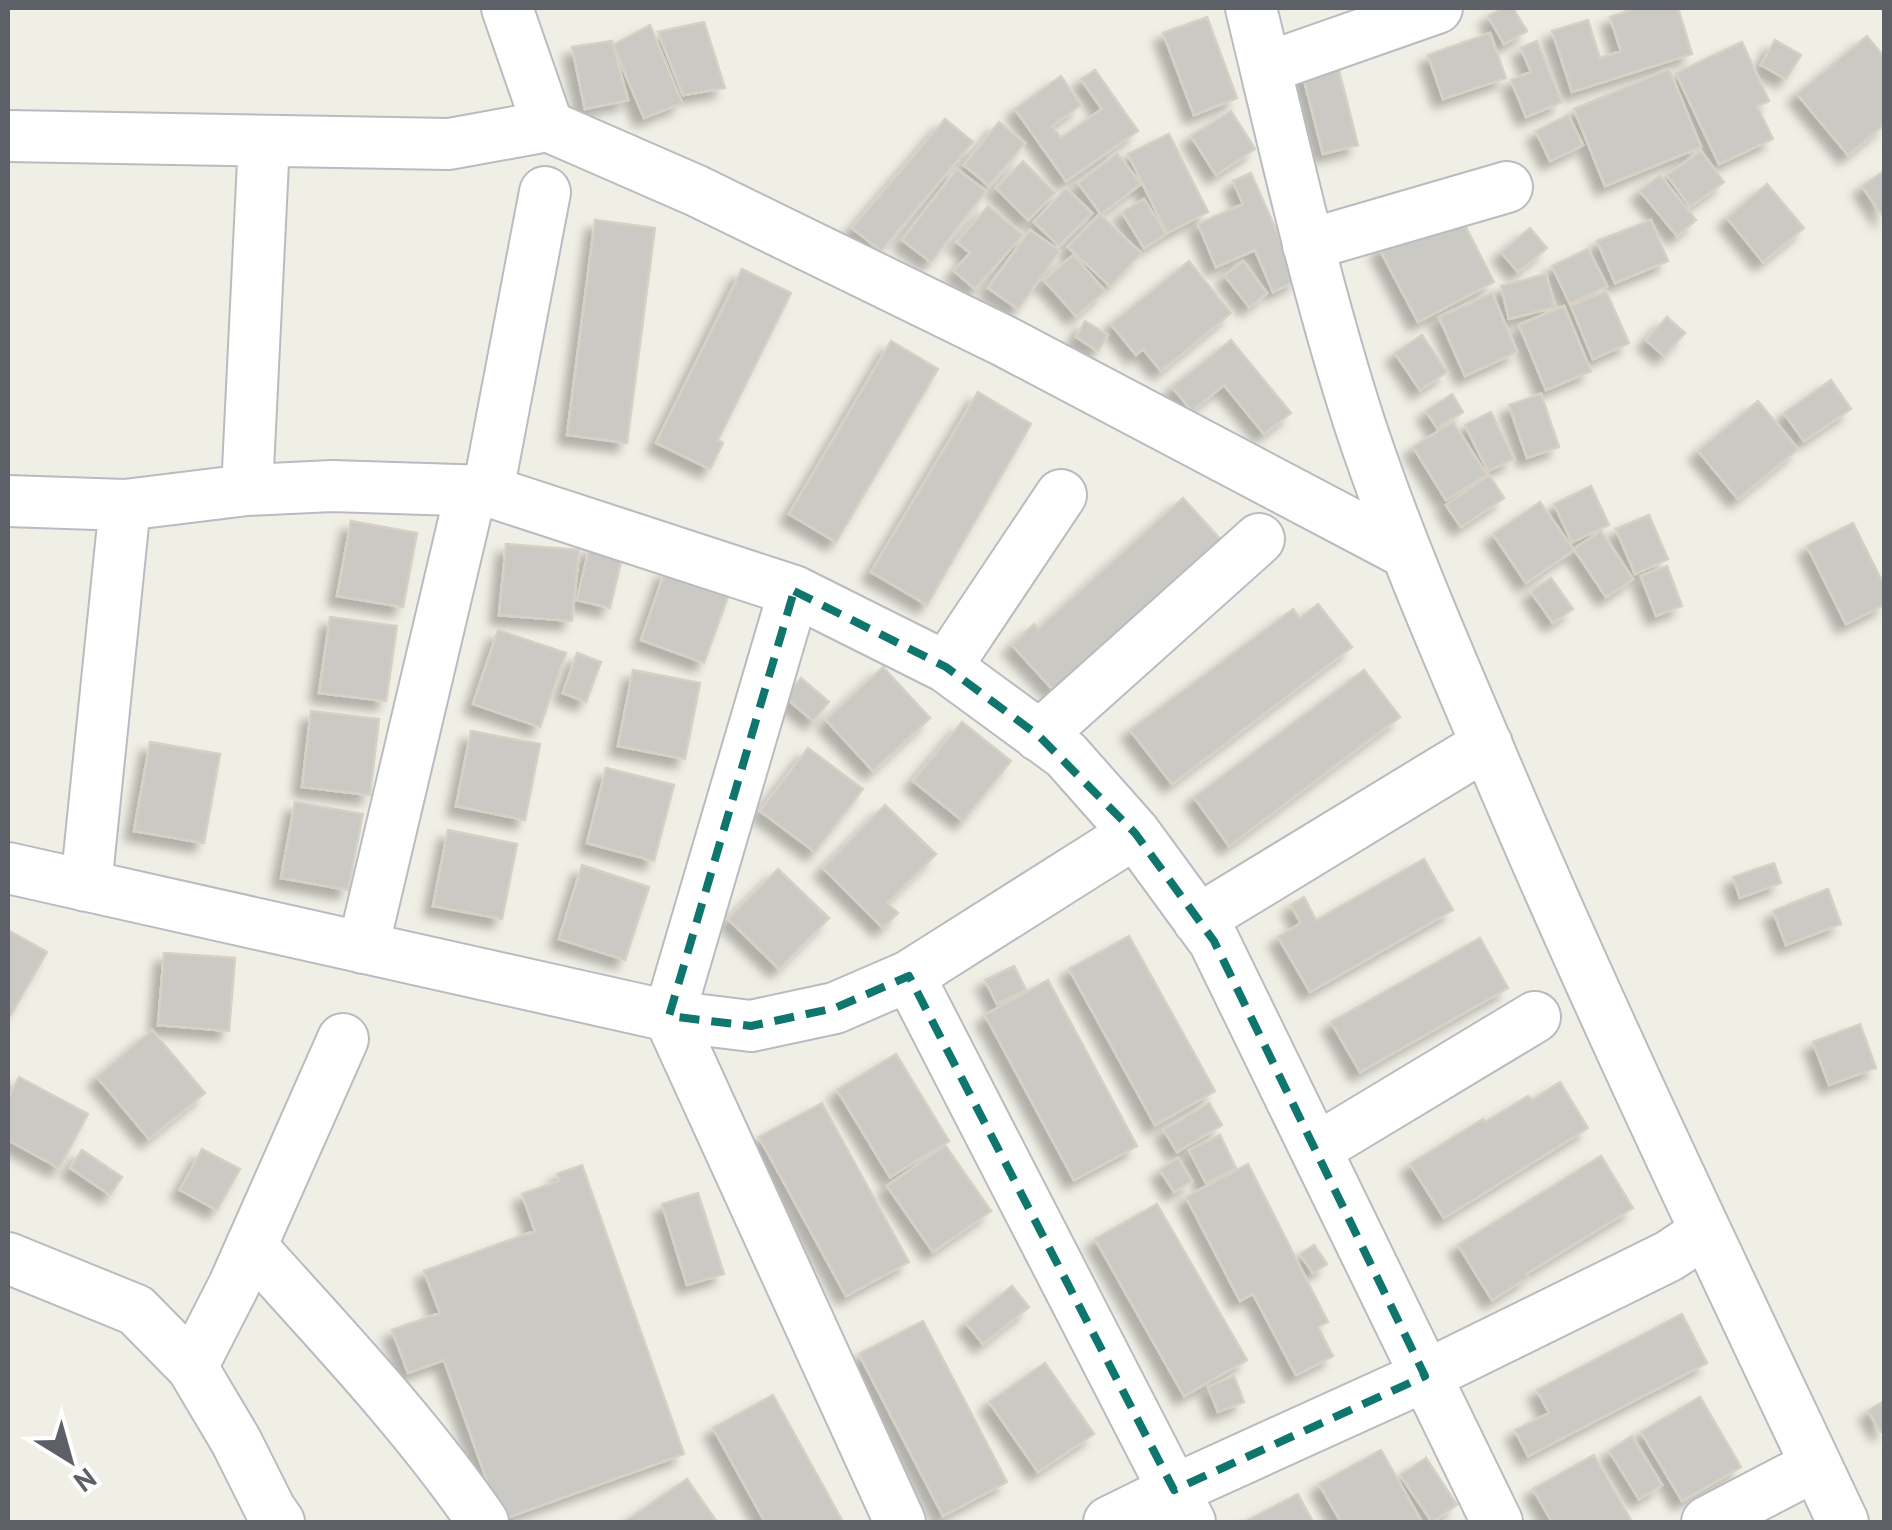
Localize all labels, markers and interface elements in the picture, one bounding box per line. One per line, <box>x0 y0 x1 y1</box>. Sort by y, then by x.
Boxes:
north arrow <box>20 1410 120 1510</box>
text: N <box>67 1460 104 1501</box>

